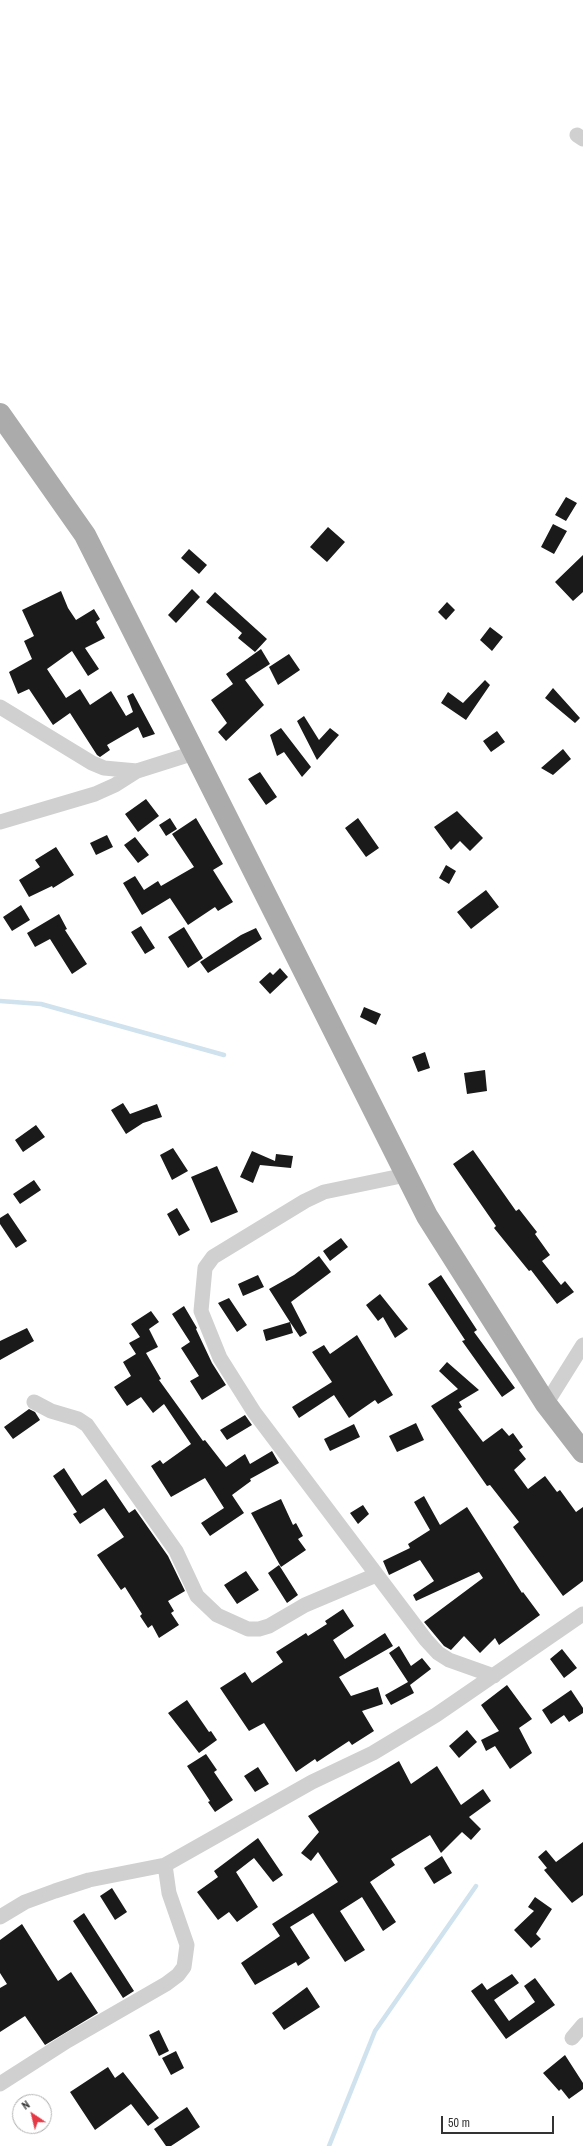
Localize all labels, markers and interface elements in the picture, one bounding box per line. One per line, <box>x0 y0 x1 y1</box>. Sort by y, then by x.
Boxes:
north arrow <box>12 2094 52 2134</box>
text: N <box>19 2097 32 2113</box>
scale bar <box>443 2108 556 2134</box>
text: 50 m <box>448 2115 470 2131</box>

